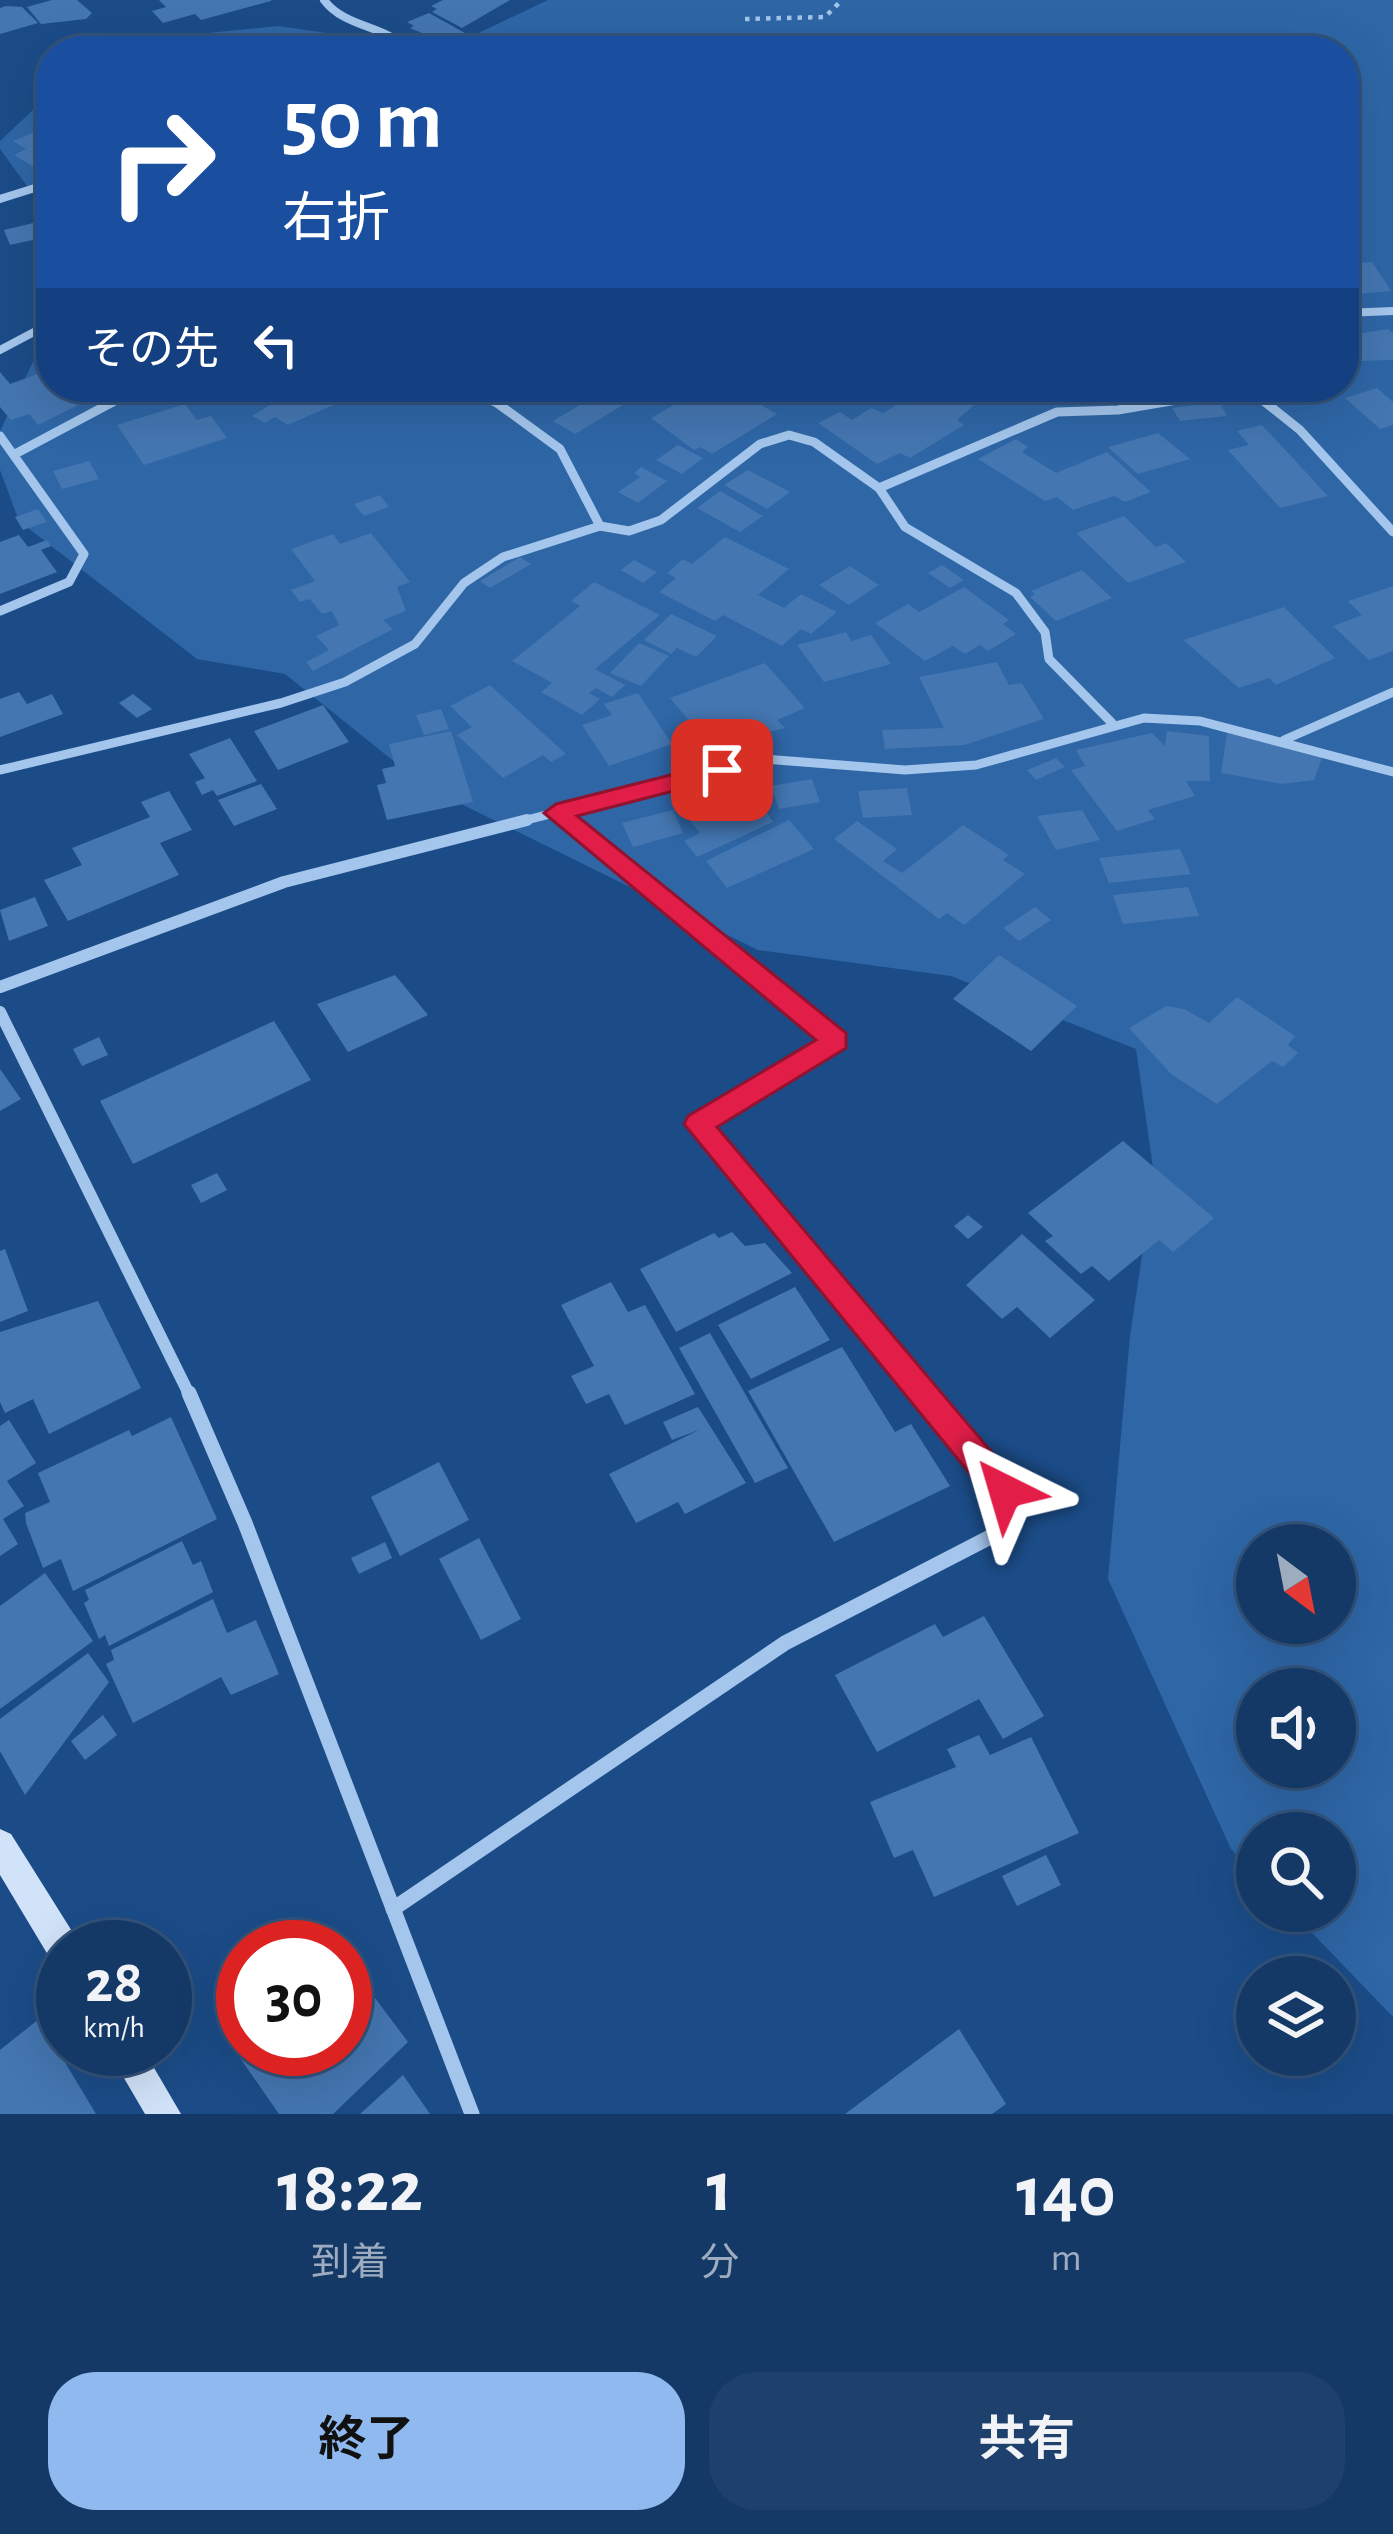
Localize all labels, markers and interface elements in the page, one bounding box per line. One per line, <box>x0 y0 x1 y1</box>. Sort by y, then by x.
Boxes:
text: 50 m <box>282 80 443 164</box>
icon: right <box>84 84 240 240</box>
text: 右折 <box>282 193 390 247</box>
icon: left <box>243 312 309 378</box>
text: その先 <box>84 328 219 373</box>
pin <box>671 719 773 821</box>
icon: arrive <box>689 737 755 803</box>
position arrow <box>942 1428 1068 1554</box>
north arrow <box>1236 1524 1356 1644</box>
map controls <box>1236 1524 1356 2076</box>
button: sound <box>1236 1668 1356 1788</box>
button: search <box>1236 1812 1356 1932</box>
speed limit sign: 30 <box>216 1920 372 2076</box>
text: 28 <box>85 1953 143 2013</box>
button: layers <box>1236 1956 1356 2076</box>
text: km/h <box>83 2013 145 2043</box>
text: 18:22 <box>277 2152 423 2224</box>
text: 1 <box>707 2152 732 2224</box>
text: 140 <box>1016 2157 1116 2229</box>
text: m <box>1050 2239 1082 2278</box>
text: 到着 <box>311 2244 389 2283</box>
text: 分 <box>700 2244 739 2283</box>
button: 終了 <box>48 2372 685 2510</box>
button: 共有 <box>709 2372 1345 2510</box>

